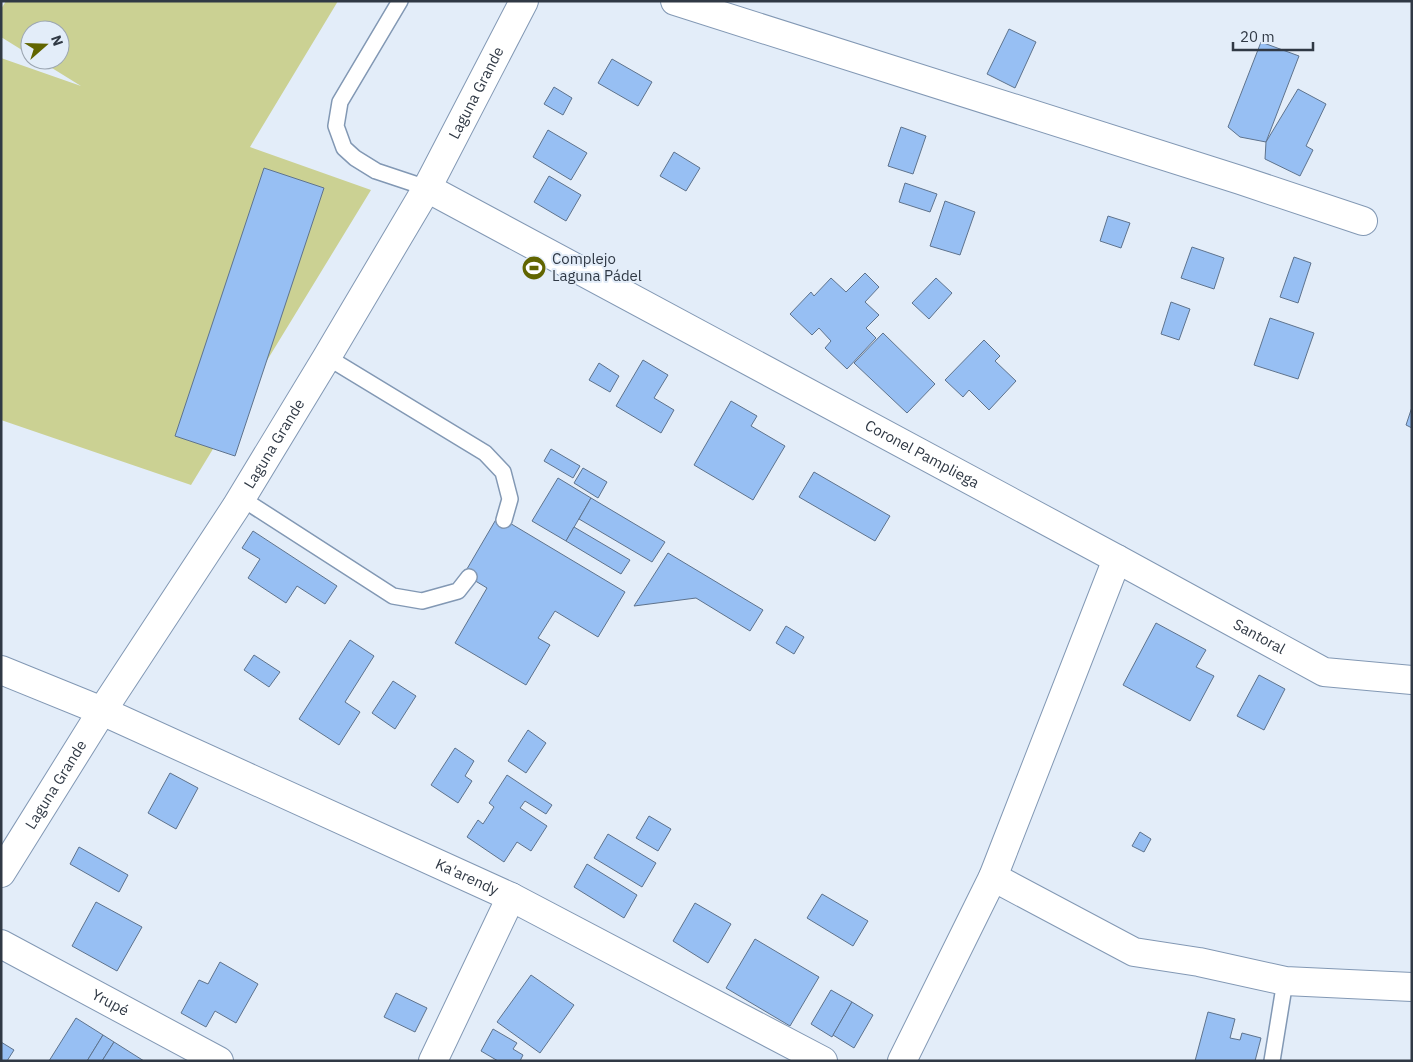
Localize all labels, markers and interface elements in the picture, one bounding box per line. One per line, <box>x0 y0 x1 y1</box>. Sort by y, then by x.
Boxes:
north arrow <box>20 20 70 70</box>
scale bar <box>1233 20 1313 52</box>
text: 20 m <box>1240 27 1275 46</box>
text: N <box>47 33 67 48</box>
street label: Laguna Grande <box>444 43 508 142</box>
place label: Complejo Laguna Pádel <box>552 249 642 285</box>
sports icon: Complejo Laguna Pádel <box>521 255 547 281</box>
street label: Laguna Grande <box>240 395 308 492</box>
street label: Coronel Pampliega <box>862 415 983 492</box>
street label: Santoral <box>1230 614 1289 658</box>
street label: Laguna Grande <box>21 736 90 833</box>
street label: Ka'arendy <box>433 854 502 899</box>
street label: Yrupé <box>89 985 132 1020</box>

